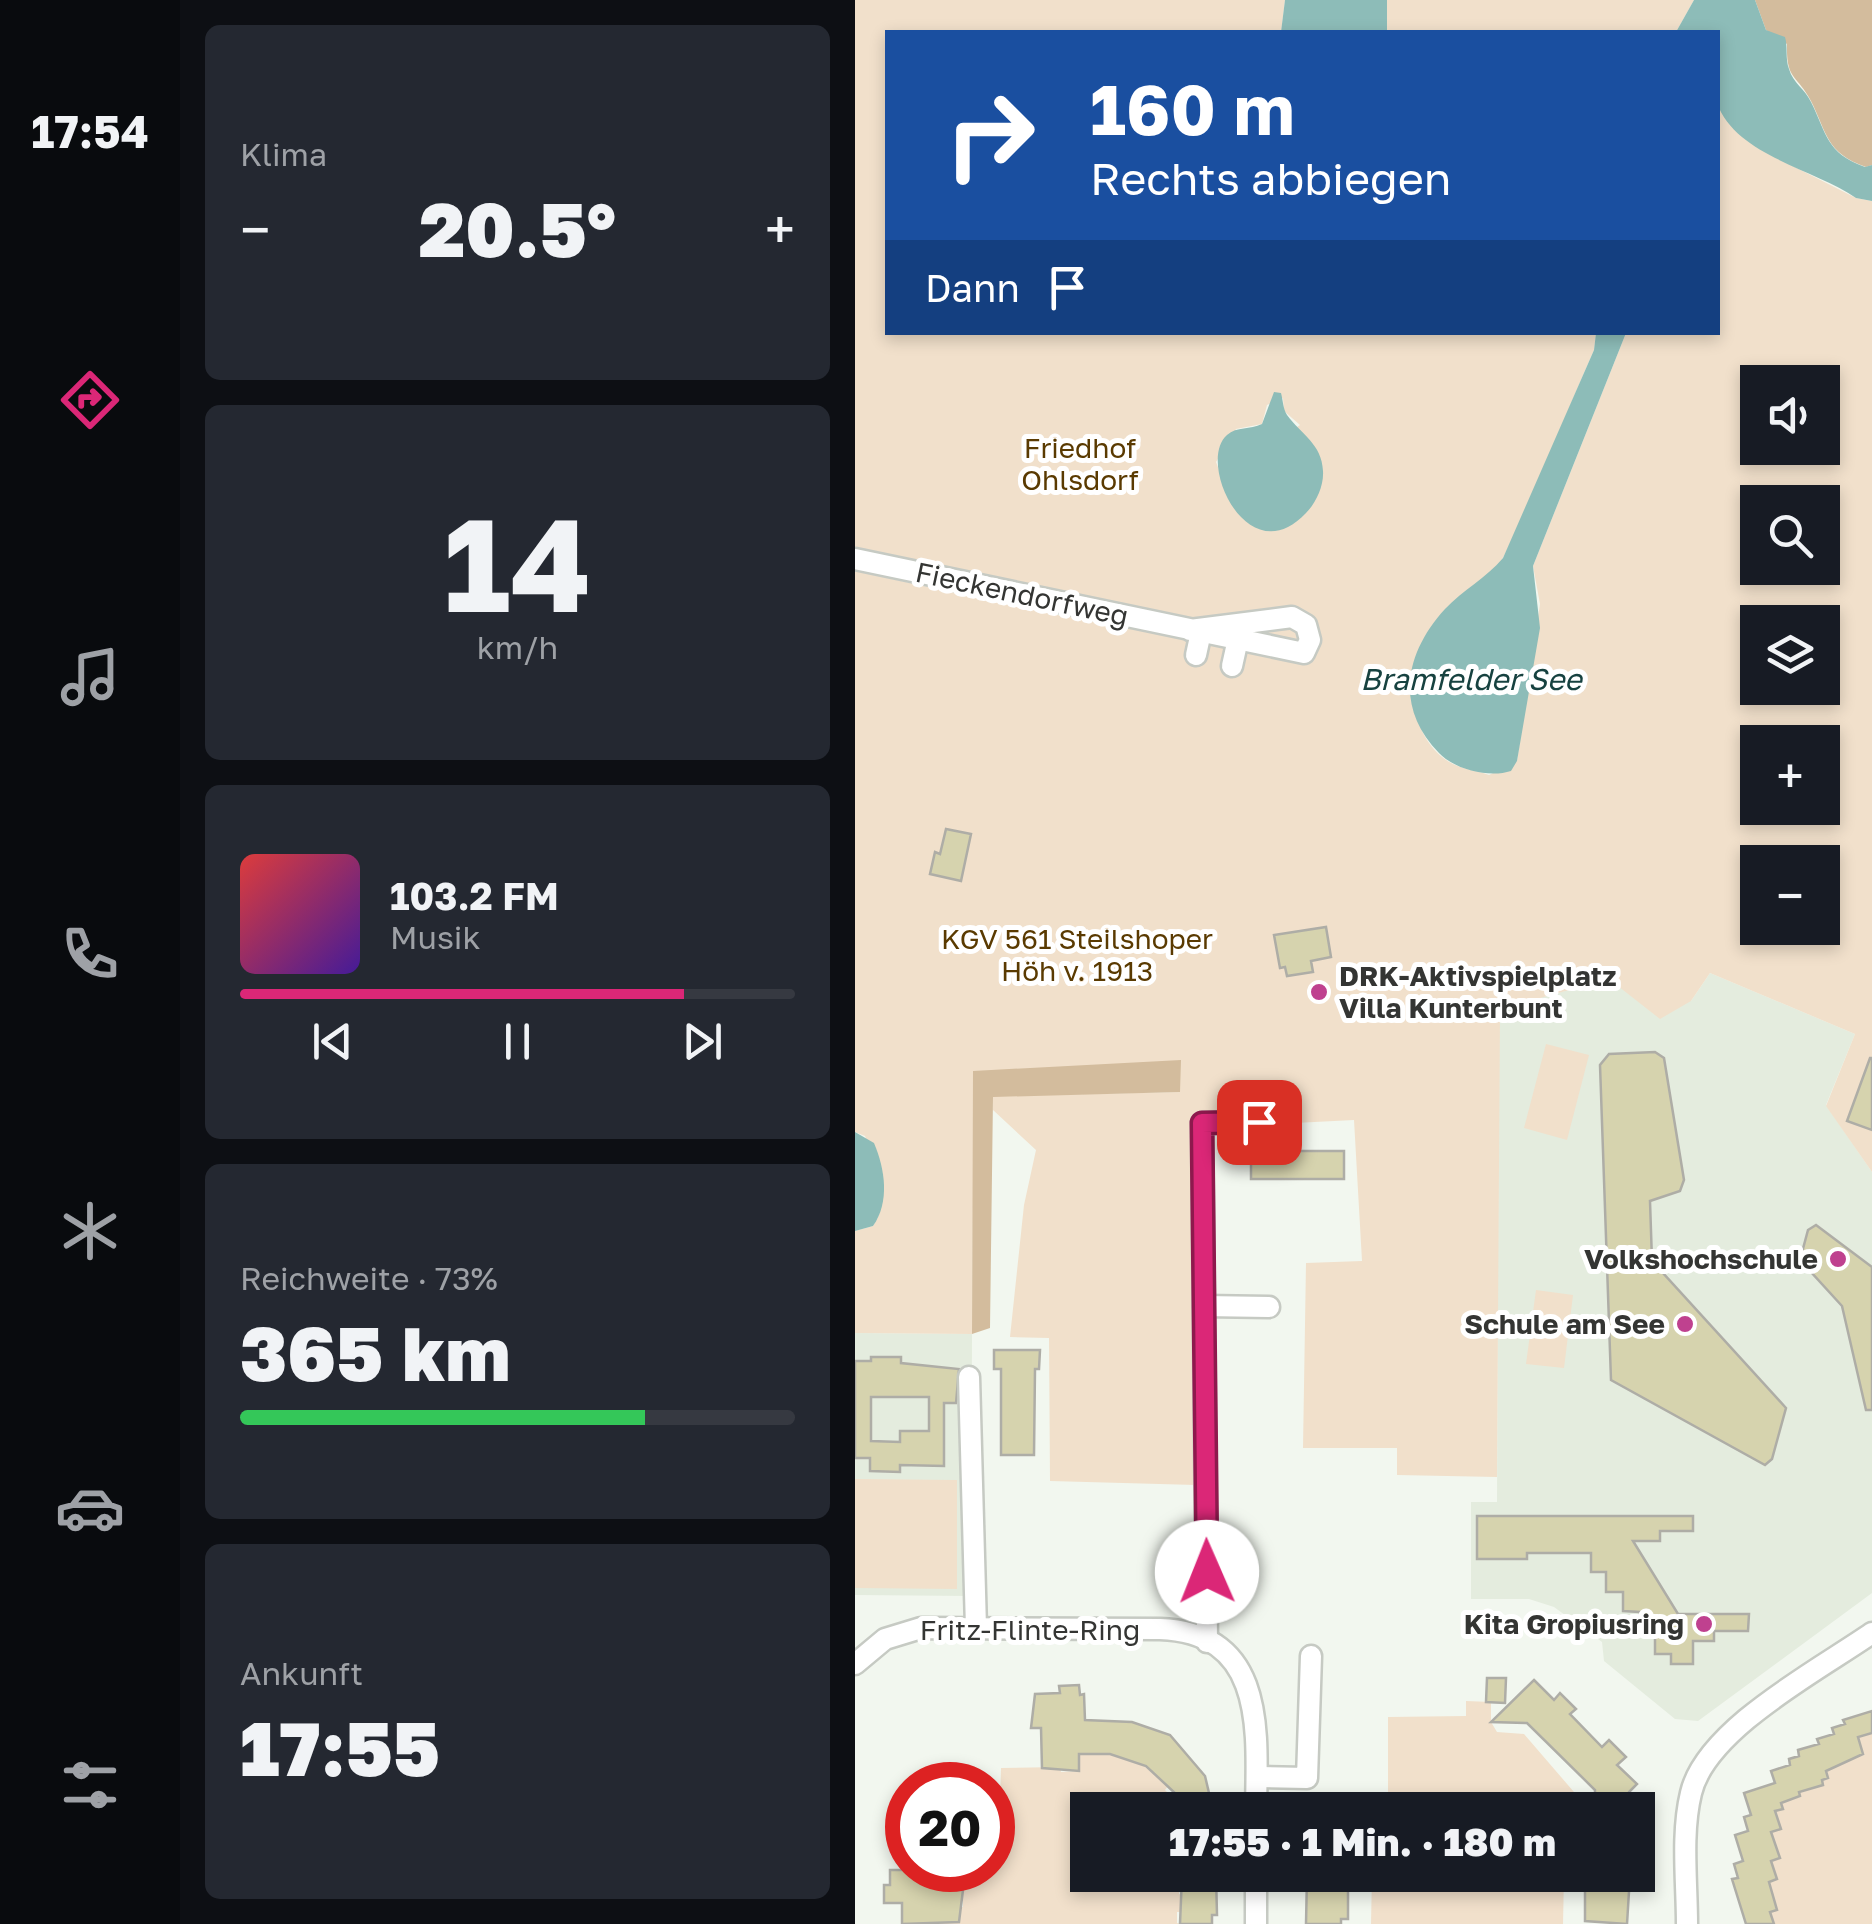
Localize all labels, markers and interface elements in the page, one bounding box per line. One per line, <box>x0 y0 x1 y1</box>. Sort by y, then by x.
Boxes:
text: 160 m <box>1090 66 1295 150</box>
icon: right <box>925 70 1055 200</box>
text: 17:54 <box>31 104 149 158</box>
text: Klima <box>240 135 327 173</box>
text: Rechts abbiegen <box>1090 151 1452 205</box>
text: 20.5° <box>419 183 616 274</box>
text: − <box>240 196 270 262</box>
text: + <box>765 196 795 262</box>
icon: arrive <box>1040 260 1095 315</box>
text: Dann <box>925 265 1020 310</box>
icon: directions <box>55 365 125 435</box>
map controls <box>1740 365 1840 945</box>
button: sound <box>1740 365 1840 465</box>
park label: Friedhof Ohlsdorf <box>1021 431 1139 496</box>
text: 14 <box>443 485 592 641</box>
button: search <box>1740 485 1840 585</box>
street label: Fieckendorfweg <box>913 555 1131 632</box>
button: layers <box>1740 605 1840 705</box>
text: km/h <box>477 628 558 666</box>
icon: music <box>55 642 125 712</box>
water label: Bramfelder See <box>1360 661 1584 697</box>
button: + <box>1740 725 1840 825</box>
button: − <box>1740 845 1840 945</box>
text: 103.2 FM <box>390 873 559 918</box>
text: Musik <box>390 918 481 956</box>
icon: phone <box>55 919 125 989</box>
park label: KGV 561 Steilshoper Höh v. 1913 <box>941 922 1213 987</box>
place label: DRK-Aktivspielplatz Villa Kunterbunt <box>1339 959 1617 1024</box>
marker: DRK-Aktivspielplatz Villa Kunterbunt <box>1308 981 1330 1003</box>
icon: previous <box>305 1014 360 1069</box>
icon: pause <box>490 1014 545 1069</box>
icon: next <box>675 1014 730 1069</box>
pin <box>1217 1080 1302 1165</box>
icon: arrive <box>1232 1095 1287 1150</box>
icon: climate <box>55 1196 125 1266</box>
place label: Volkshochschule <box>1584 1242 1818 1275</box>
marker: Volkshochschule <box>1827 1248 1849 1270</box>
text: Reichweite · 73% <box>240 1259 498 1297</box>
text: 365 km <box>240 1307 511 1398</box>
place label: Schule am See <box>1464 1307 1665 1340</box>
marker: Schule am See <box>1674 1313 1696 1335</box>
icon: car <box>55 1473 125 1543</box>
position arrow <box>1155 1520 1259 1624</box>
place label: Kita Gropiusring <box>1464 1607 1684 1640</box>
street label: Fritz-Flinte-Ring <box>920 1613 1140 1646</box>
marker: Kita Gropiusring <box>1693 1613 1715 1635</box>
text: Ankunft <box>240 1654 363 1692</box>
text: 17:55 <box>240 1702 440 1793</box>
icon: filters <box>55 1750 125 1820</box>
speed limit sign: 20 <box>885 1762 1015 1892</box>
text: 17:55 · 1 Min. · 180 m <box>1169 1819 1556 1864</box>

